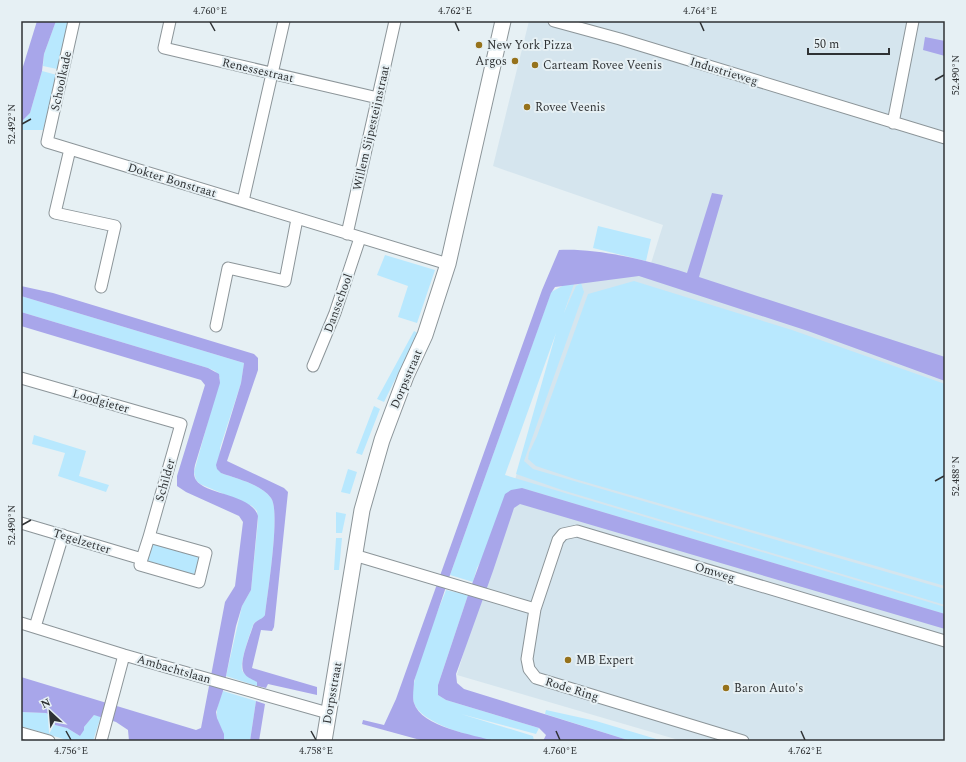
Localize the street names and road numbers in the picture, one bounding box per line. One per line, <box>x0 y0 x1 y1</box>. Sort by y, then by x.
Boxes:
street label: Schoolkade <box>46 49 77 113</box>
street label: Industrieweg <box>687 52 760 91</box>
street label: Renessestraat <box>220 53 296 88</box>
street label: Willem Sijpesteijnstraat <box>348 64 395 193</box>
street label: Dokter Bonstraat <box>125 158 219 203</box>
street label: Dansschool <box>319 271 358 335</box>
street label: Dorpsstraat <box>385 347 427 412</box>
street label: Loodgieter <box>70 384 132 419</box>
street label: Schilder <box>150 456 181 504</box>
street label: Tegelzetter <box>51 524 113 559</box>
street label: Omweg <box>692 557 737 588</box>
street label: Ambachtslaan <box>135 650 213 689</box>
street label: Dorpsstraat <box>318 661 347 726</box>
street label: Rode Ring <box>543 672 601 707</box>

